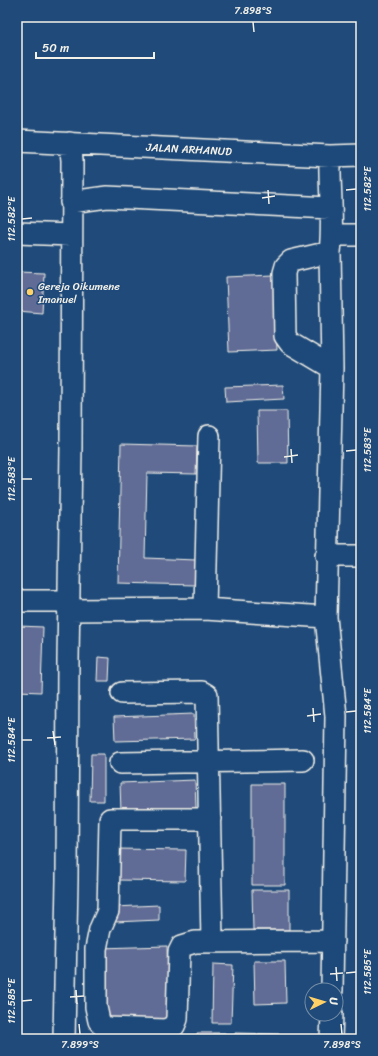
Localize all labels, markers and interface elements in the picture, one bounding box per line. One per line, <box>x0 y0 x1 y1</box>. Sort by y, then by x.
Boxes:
text: 7.898°S <box>234 2 272 20</box>
scale bar <box>36 34 154 60</box>
text: 50 m <box>42 37 69 59</box>
street label: JALAN ARHANUD <box>145 138 233 161</box>
text: 112.582°E <box>359 165 377 212</box>
text: 112.582°E <box>3 195 21 242</box>
place label: Gereja Oikumene Imanuel <box>37 277 120 309</box>
marker: Gereja Oikumene Imanuel <box>25 287 35 297</box>
text: 112.583°E <box>359 426 377 472</box>
text: 112.583°E <box>3 455 21 501</box>
text: 112.584°E <box>359 687 377 734</box>
text: 112.584°E <box>3 716 21 763</box>
text: 112.585°E <box>359 948 377 995</box>
text: 112.585°E <box>3 977 21 1024</box>
north arrow <box>304 982 344 1022</box>
text: U <box>324 997 343 1006</box>
text: 7.899°S <box>61 1036 100 1054</box>
text: 7.898°S <box>323 1036 361 1054</box>

